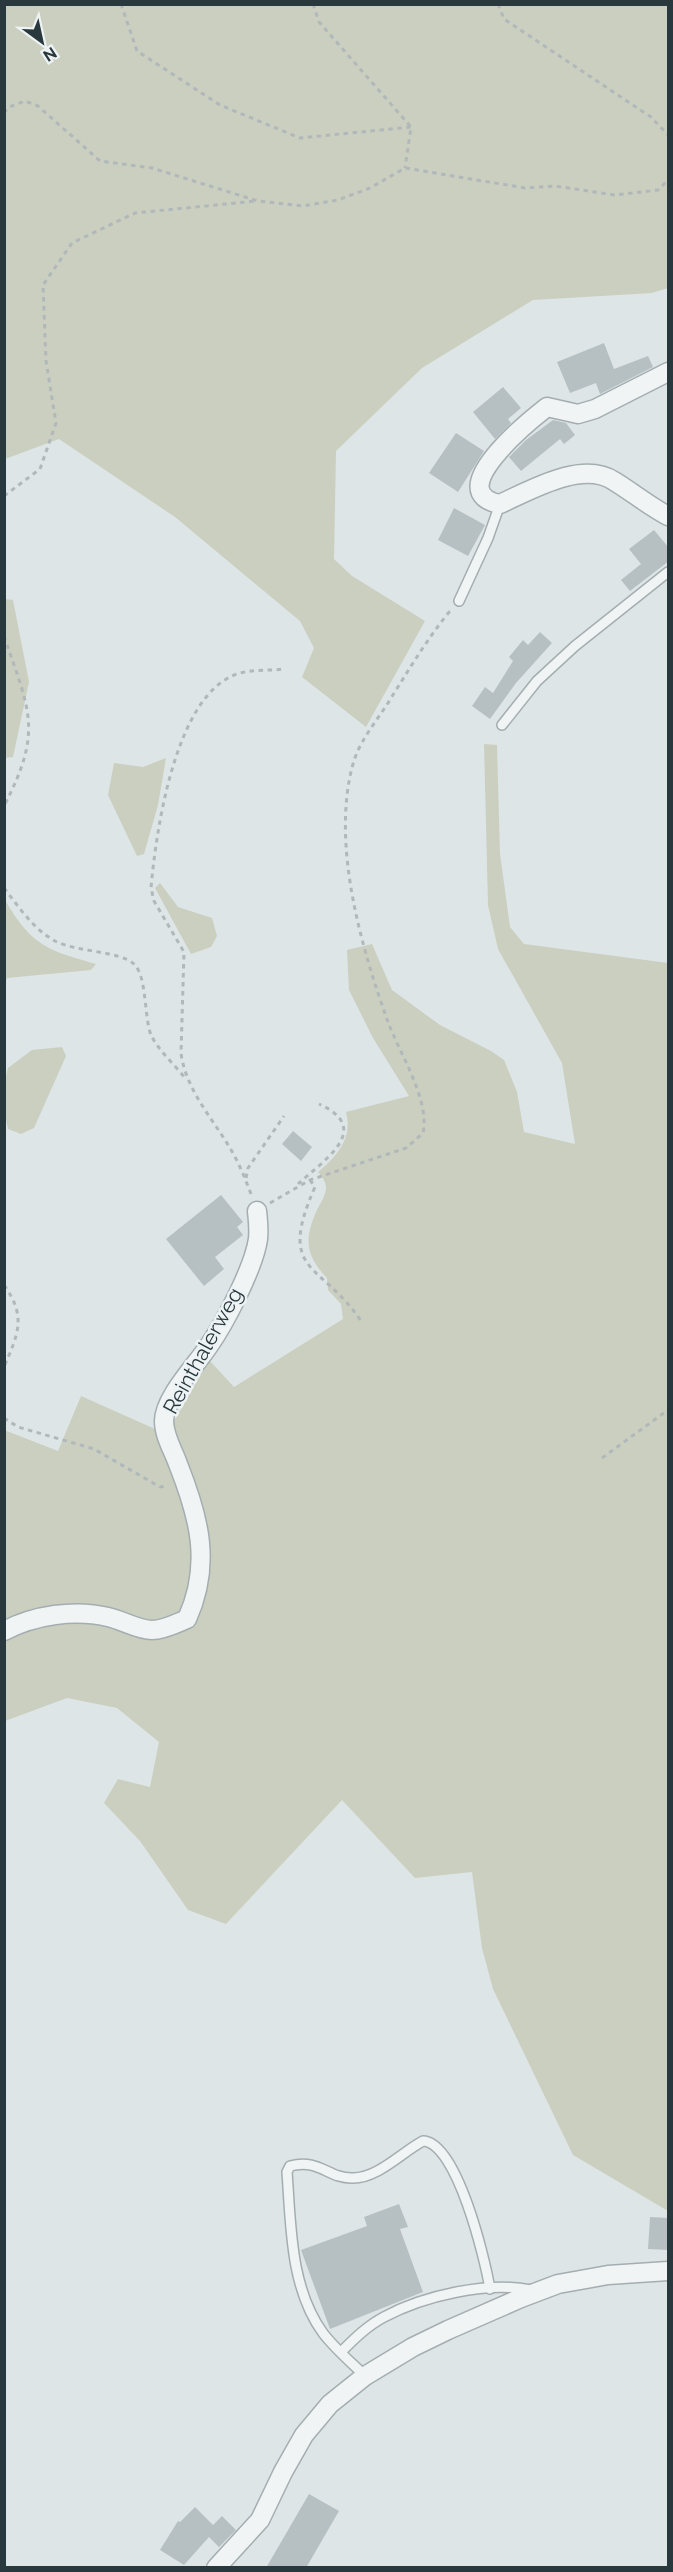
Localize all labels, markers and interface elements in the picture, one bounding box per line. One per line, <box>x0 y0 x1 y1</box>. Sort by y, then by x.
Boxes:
north arrow <box>12 12 72 72</box>
text: N <box>40 43 60 65</box>
street label: Reinthalerweg <box>158 1283 248 1418</box>

